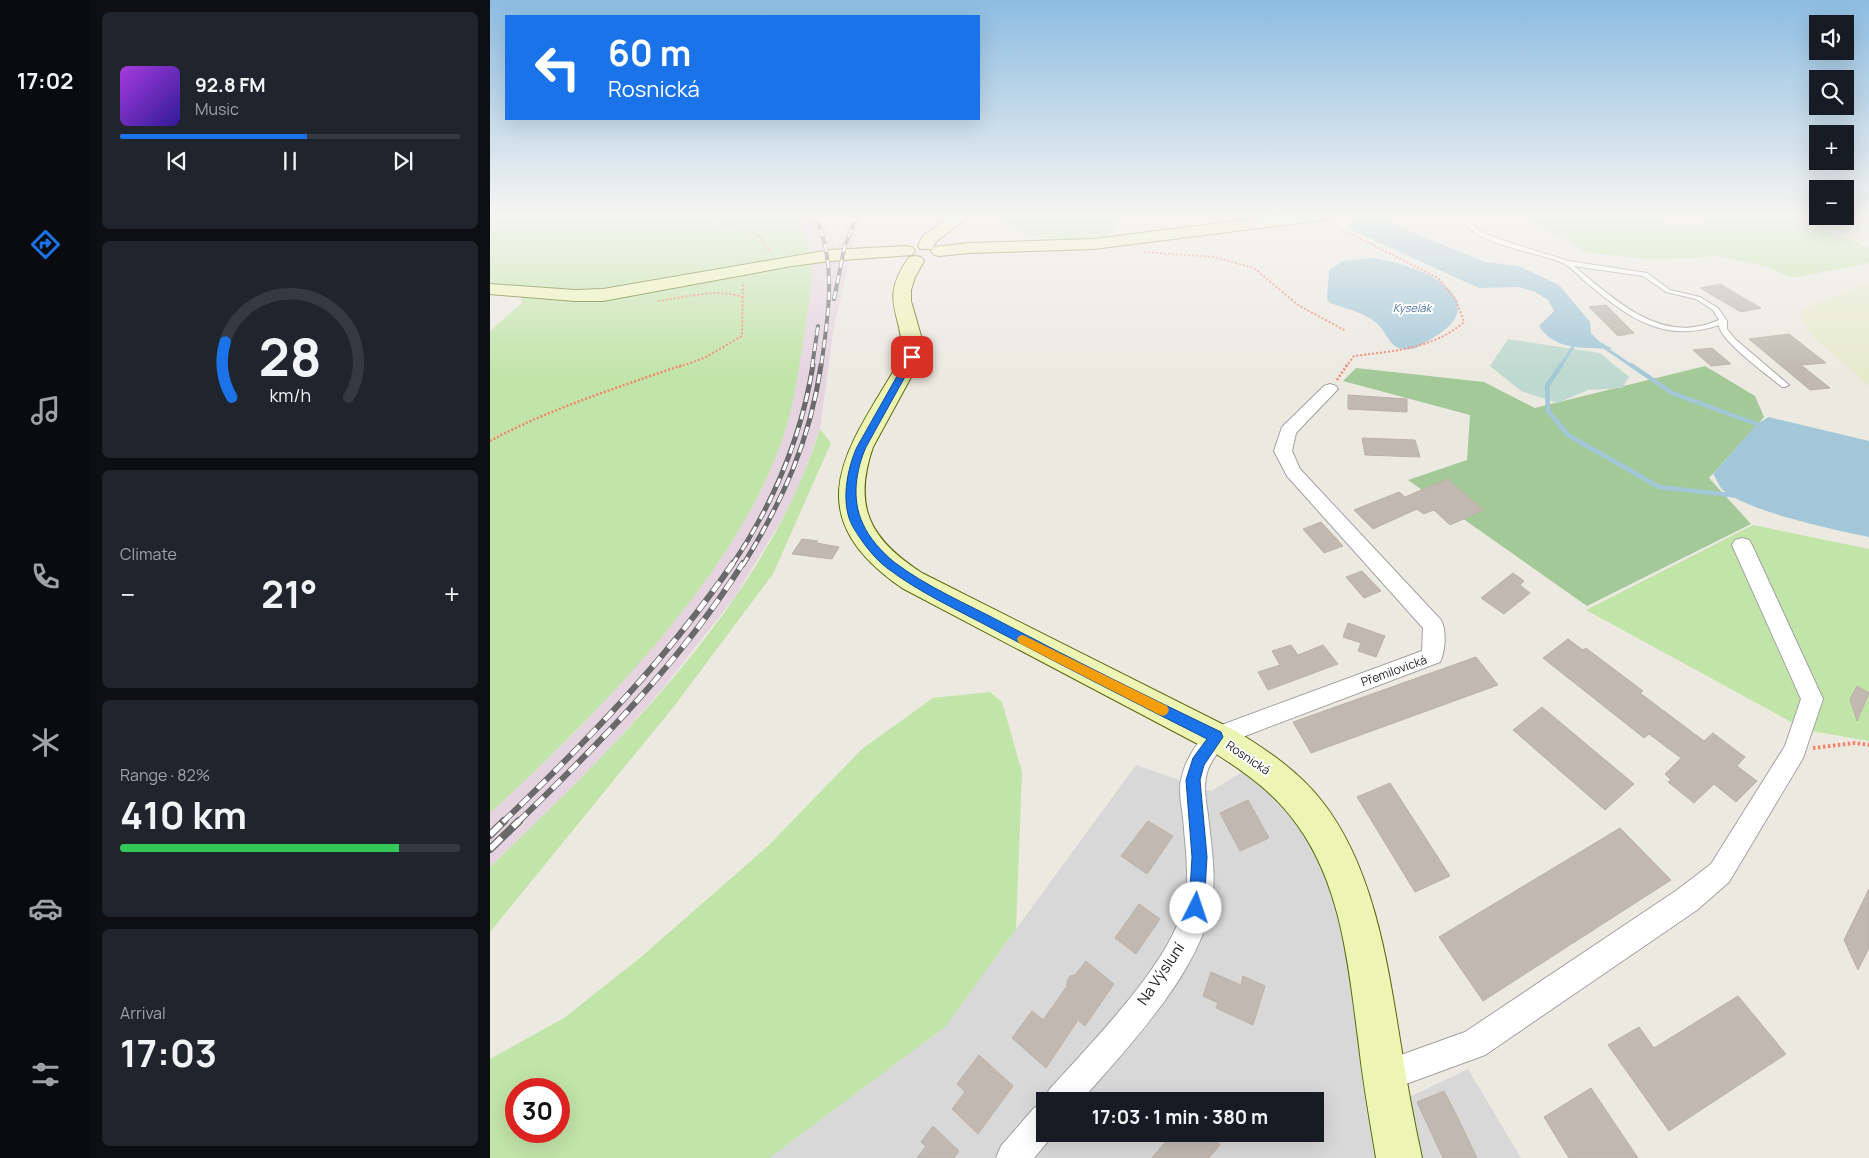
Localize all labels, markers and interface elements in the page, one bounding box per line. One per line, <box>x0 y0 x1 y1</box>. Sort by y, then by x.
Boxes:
map controls <box>1809 15 1854 225</box>
button: sound <box>1809 15 1854 60</box>
text: 60 m <box>608 29 691 77</box>
icon: left <box>525 35 590 100</box>
text: 17:02 <box>17 66 73 96</box>
button: search <box>1809 70 1854 115</box>
text: 92.8 FM <box>195 72 266 98</box>
text: Rosnická <box>608 74 700 104</box>
text: Music <box>195 98 239 120</box>
button: + <box>1809 125 1854 170</box>
icon: previous <box>163 147 191 175</box>
icon: pause <box>276 147 304 175</box>
icon: next <box>389 147 417 175</box>
button: − <box>1809 180 1854 225</box>
icon: directions <box>28 227 63 262</box>
water label: Kyselák <box>1393 300 1433 315</box>
text: 28 <box>259 321 321 392</box>
pin <box>891 336 933 378</box>
icon: arrive <box>898 343 926 371</box>
text: km/h <box>269 383 311 407</box>
icon: music <box>28 393 63 428</box>
text: Climate <box>120 543 177 565</box>
icon: phone <box>28 559 63 594</box>
text: 21° <box>261 567 318 619</box>
text: − <box>120 575 135 613</box>
text: + <box>444 575 460 613</box>
street label: Přemilovická <box>1358 651 1429 690</box>
icon: climate <box>28 725 63 760</box>
street label: Rosnická <box>1223 737 1274 779</box>
text: Range · 82% <box>120 764 210 786</box>
text: 410 km <box>120 788 247 840</box>
position arrow <box>1169 881 1221 933</box>
icon: car <box>28 891 63 926</box>
street label: Na Výsluní <box>1132 938 1189 1009</box>
text: Arrival <box>120 1002 166 1024</box>
text: 17:03 <box>120 1026 217 1078</box>
icon: filters <box>28 1057 63 1092</box>
speed limit sign: 30 <box>505 1078 570 1143</box>
text: 17:03 · 1 min · 380 m <box>1092 1104 1268 1130</box>

